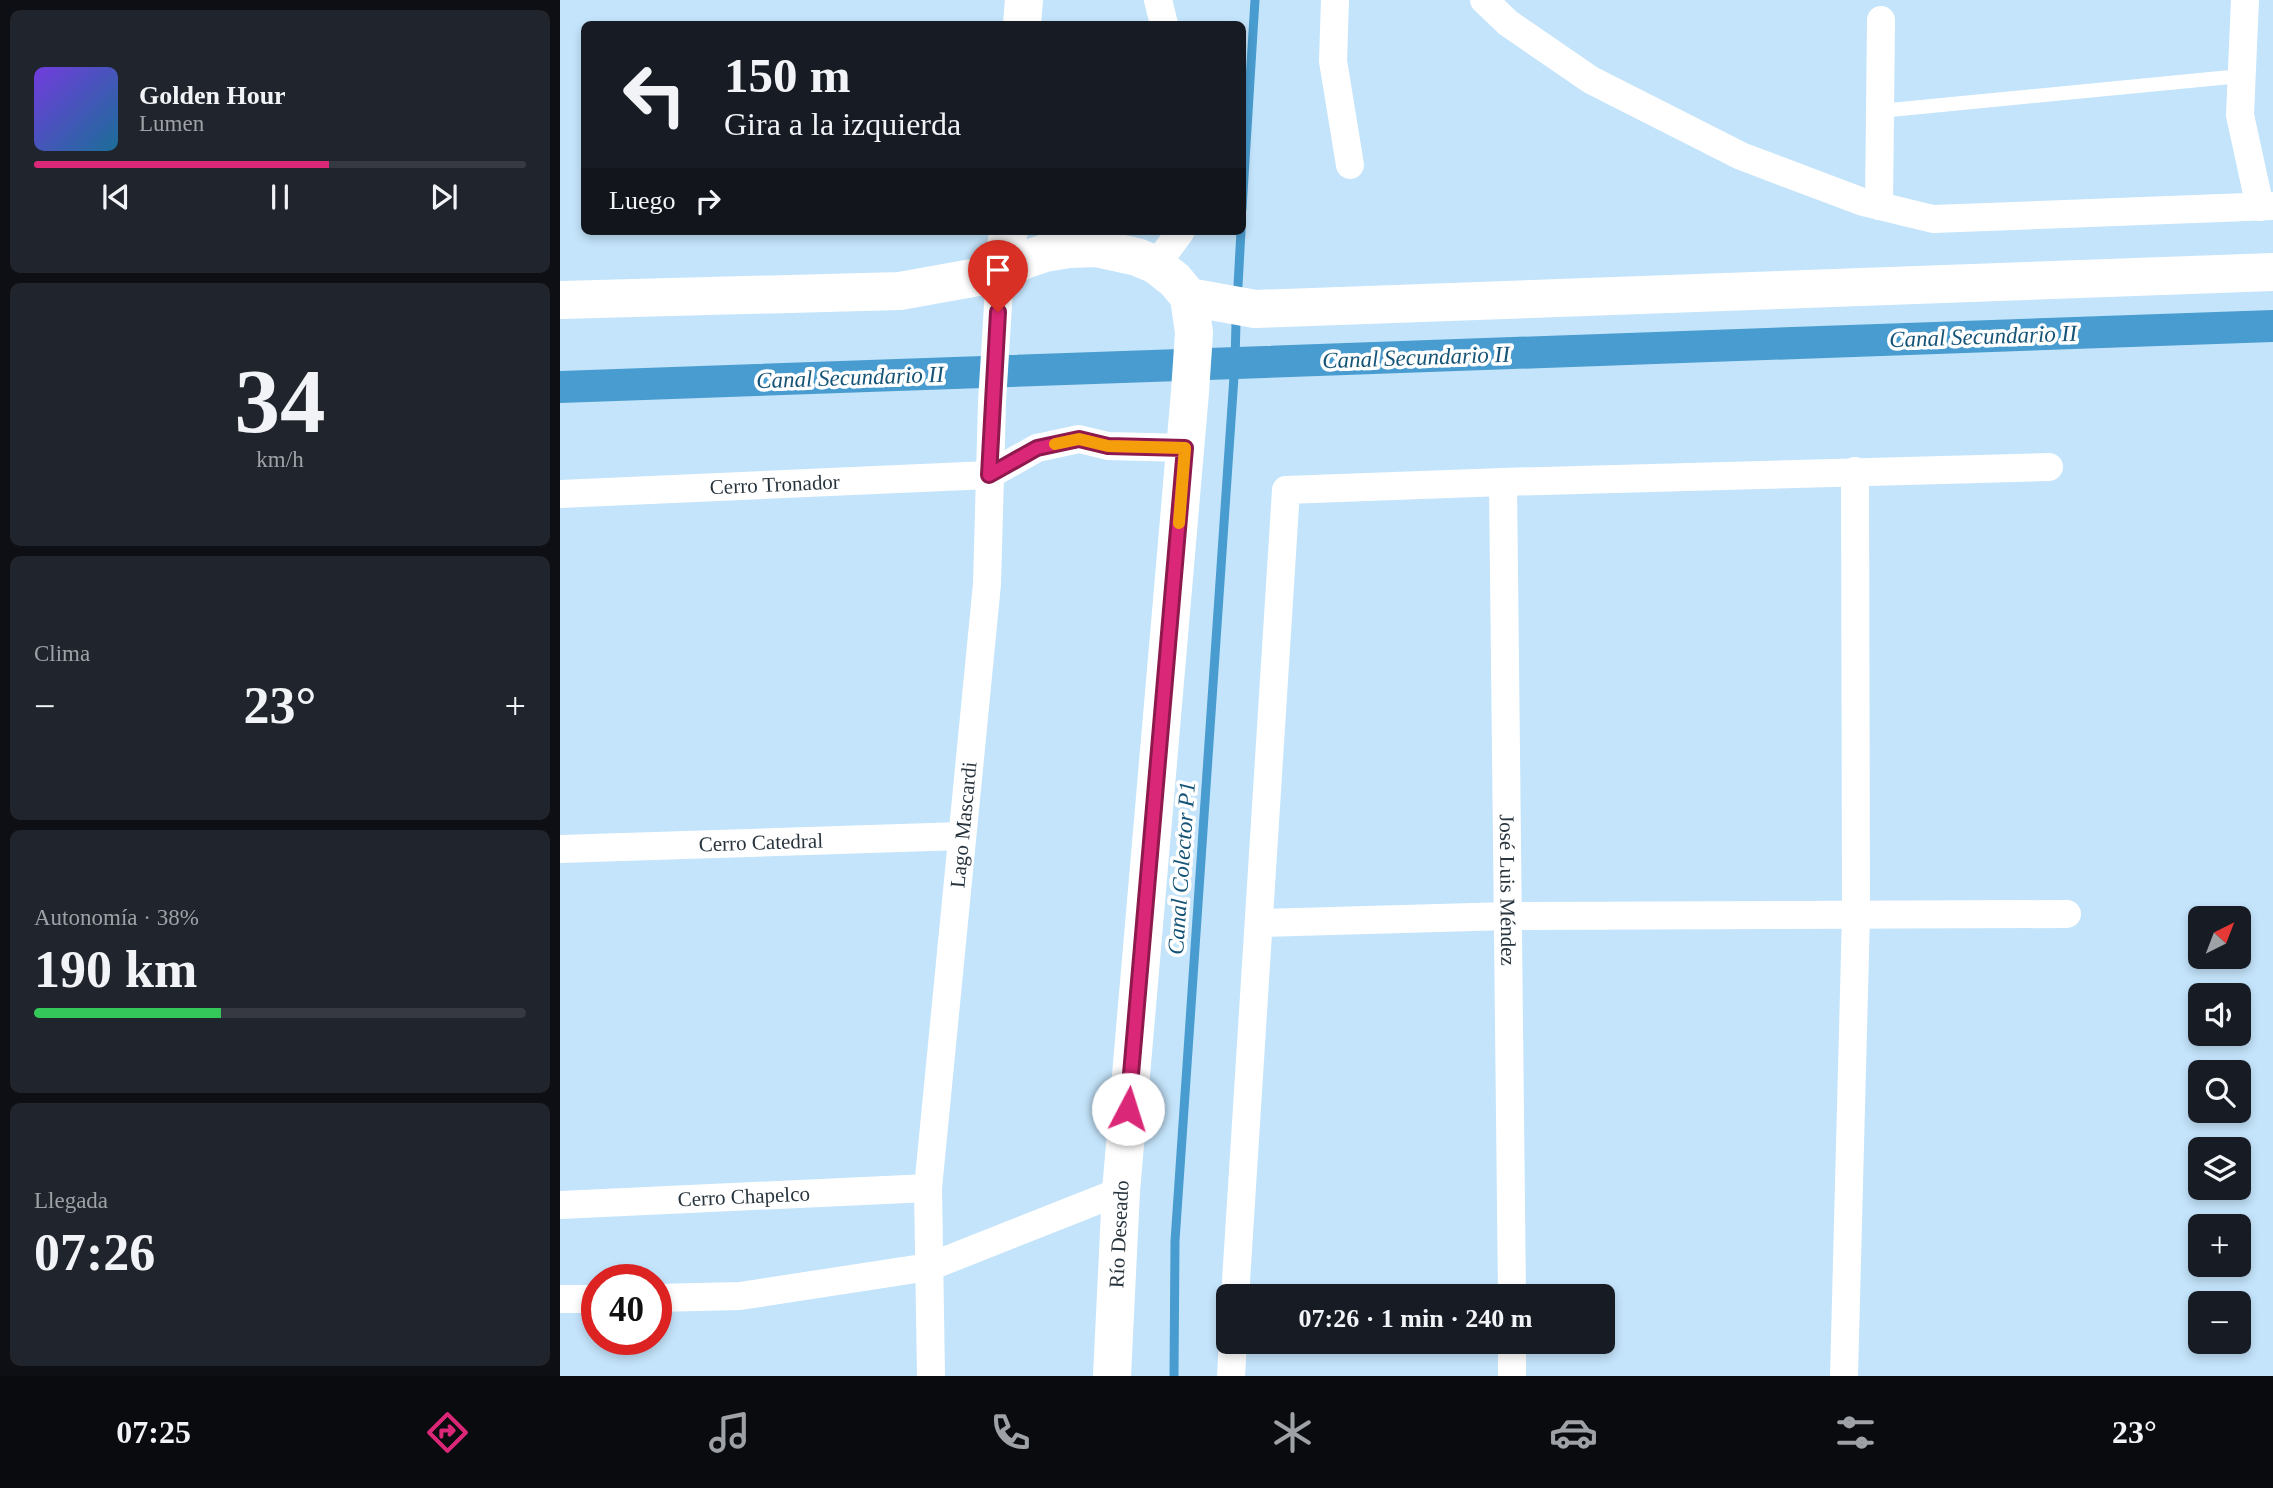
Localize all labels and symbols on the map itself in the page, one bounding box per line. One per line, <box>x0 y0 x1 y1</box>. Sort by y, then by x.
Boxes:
pin <box>968 240 1028 312</box>
water label: Canal Secundario II <box>1889 321 2079 352</box>
water label: Canal Secundario II <box>1322 342 1512 373</box>
water label: Canal Secundario II <box>756 362 946 393</box>
street label: Cerro Tronador <box>709 470 840 499</box>
street label: Lago Mascardi <box>945 760 982 889</box>
water label: Canal Colector P1 <box>1163 780 1200 956</box>
street label: José Luis Méndez <box>1495 814 1520 966</box>
street label: Cerro Catedral <box>698 828 824 857</box>
north arrow <box>2188 906 2250 970</box>
position arrow <box>1091 1072 1165 1146</box>
street label: Río Deseado <box>1104 1179 1134 1289</box>
street label: Cerro Chapelco <box>677 1181 811 1212</box>
speed limit sign: 40 <box>581 1264 672 1355</box>

